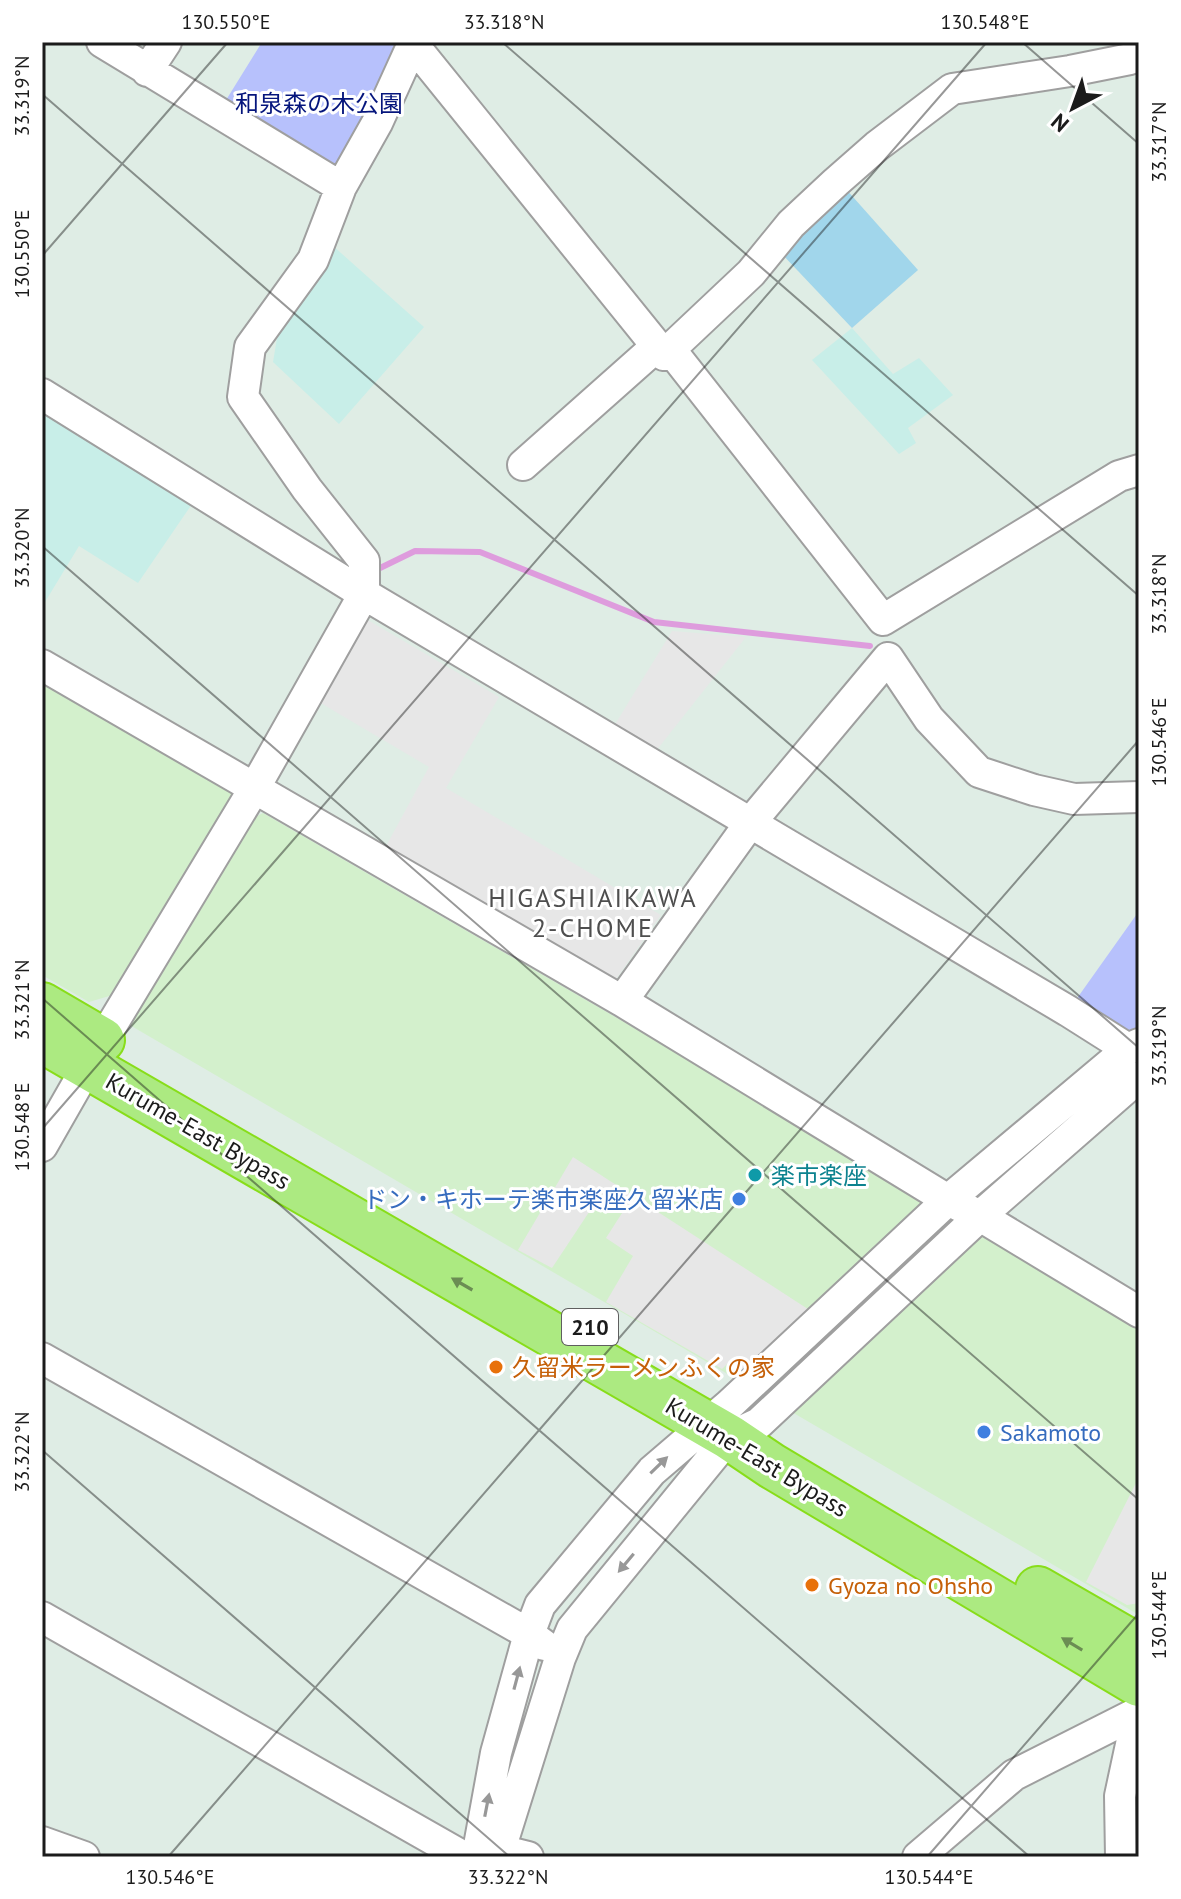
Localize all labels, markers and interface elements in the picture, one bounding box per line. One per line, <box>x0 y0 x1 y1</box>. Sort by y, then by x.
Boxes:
text: 130.550°E <box>182 9 270 35</box>
text: 33.318°N <box>464 9 544 35</box>
text: 130.548°E <box>941 9 1029 35</box>
text: 33.319°N <box>9 56 35 136</box>
north arrow <box>1033 68 1113 148</box>
park label: 和泉森の木公園 <box>235 88 403 119</box>
text: 33.317°N <box>1146 102 1172 182</box>
text: N <box>1045 108 1075 138</box>
text: 130.550°E <box>9 210 35 298</box>
text: 33.320°N <box>9 508 35 588</box>
text: 33.318°N <box>1146 554 1172 634</box>
text: 130.546°E <box>1146 698 1172 786</box>
district label: HIGASHIAIKAWA 2-CHOME <box>488 881 698 944</box>
text: 33.321°N <box>9 960 35 1040</box>
text: 33.319°N <box>1146 1006 1172 1086</box>
street label: Kurume-East Bypass <box>100 1066 296 1196</box>
text: 130.548°E <box>9 1083 35 1171</box>
place label: 楽市楽座 <box>771 1160 867 1191</box>
marker: 楽市楽座 <box>746 1166 764 1184</box>
place label: ドン・キホーテ楽市楽座久留米店 <box>363 1184 723 1215</box>
marker: ドン・キホーテ楽市楽座久留米店 <box>730 1190 748 1208</box>
one-way arrow <box>451 1278 474 1292</box>
road number: 210 <box>562 1309 618 1345</box>
place label: 久留米ラーメンふくの家 <box>512 1352 775 1383</box>
marker: 久留米ラーメンふくの家 <box>487 1358 505 1376</box>
street label: Kurume-East Bypass <box>660 1390 854 1524</box>
text: 33.322°N <box>9 1412 35 1492</box>
place label: Sakamoto <box>1000 1417 1101 1448</box>
marker: Sakamoto <box>975 1423 993 1441</box>
one-way arrow <box>649 1457 668 1475</box>
one-way arrow <box>618 1552 635 1572</box>
place label: Gyoza no Ohsho <box>828 1570 993 1601</box>
text: 130.544°E <box>1146 1571 1172 1659</box>
marker: Gyoza no Ohsho <box>803 1576 821 1594</box>
one-way arrow <box>1061 1637 1083 1651</box>
one-way arrow <box>511 1665 523 1690</box>
one-way arrow <box>481 1792 493 1817</box>
text: 130.546°E <box>126 1864 214 1890</box>
text: 33.322°N <box>468 1864 548 1890</box>
text: 130.544°E <box>885 1864 973 1890</box>

